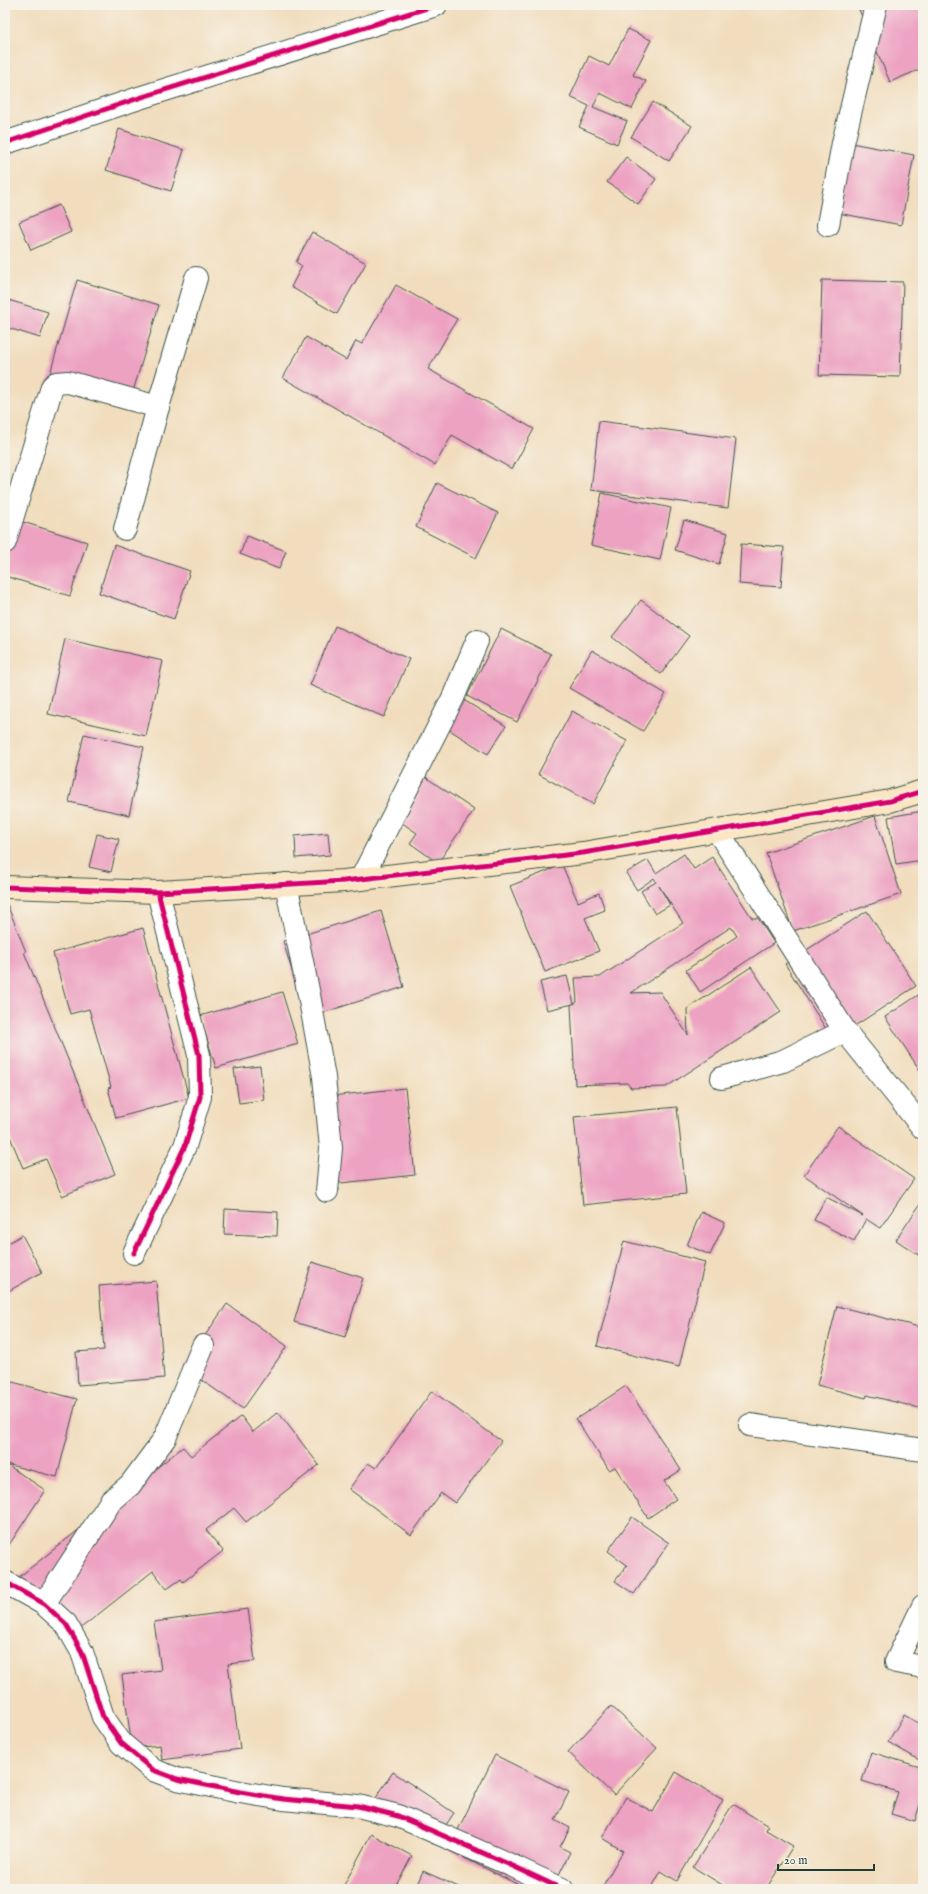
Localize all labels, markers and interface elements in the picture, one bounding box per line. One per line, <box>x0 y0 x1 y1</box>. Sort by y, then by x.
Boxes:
scale bar <box>778 1846 874 1872</box>
text: 20 m <box>784 1853 807 1868</box>

